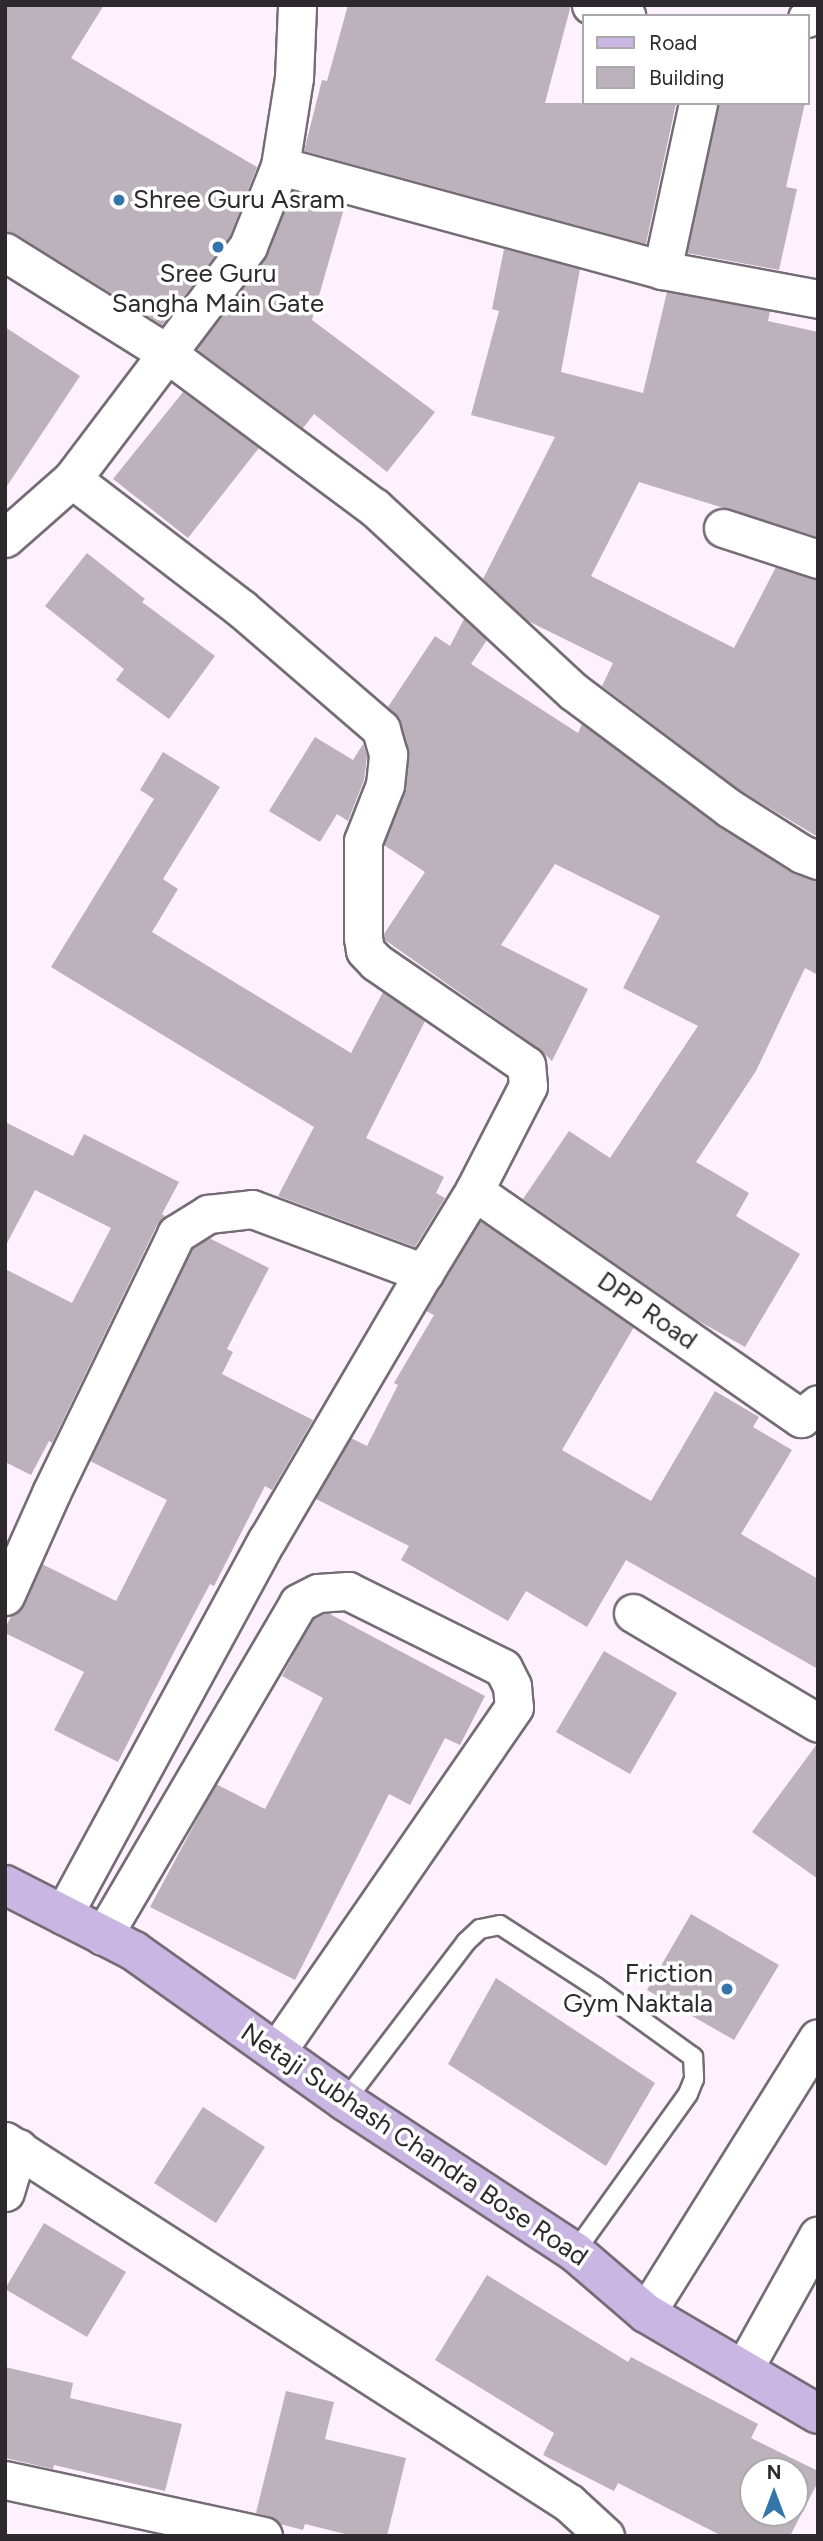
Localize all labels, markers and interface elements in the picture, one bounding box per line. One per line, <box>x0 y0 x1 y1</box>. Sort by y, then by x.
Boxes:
legend <box>582 14 809 105</box>
text: Road <box>649 30 697 55</box>
text: Building <box>649 65 724 90</box>
place label: Shree Guru Asram <box>133 184 345 216</box>
marker: Shree Guru Asram <box>111 192 127 208</box>
marker: Sree Guru Sangha Main Gate <box>210 239 226 255</box>
place label: Sree Guru Sangha Main Gate <box>112 258 324 320</box>
street label: DPP Road <box>591 1265 703 1357</box>
place label: Friction Gym Naktala <box>563 1958 713 2020</box>
marker: Friction Gym Naktala <box>719 1981 735 1997</box>
street label: Netaji Subhash Chandra Bose Road <box>235 2017 593 2273</box>
north arrow <box>739 2457 809 2527</box>
text: N <box>767 2461 781 2484</box>

